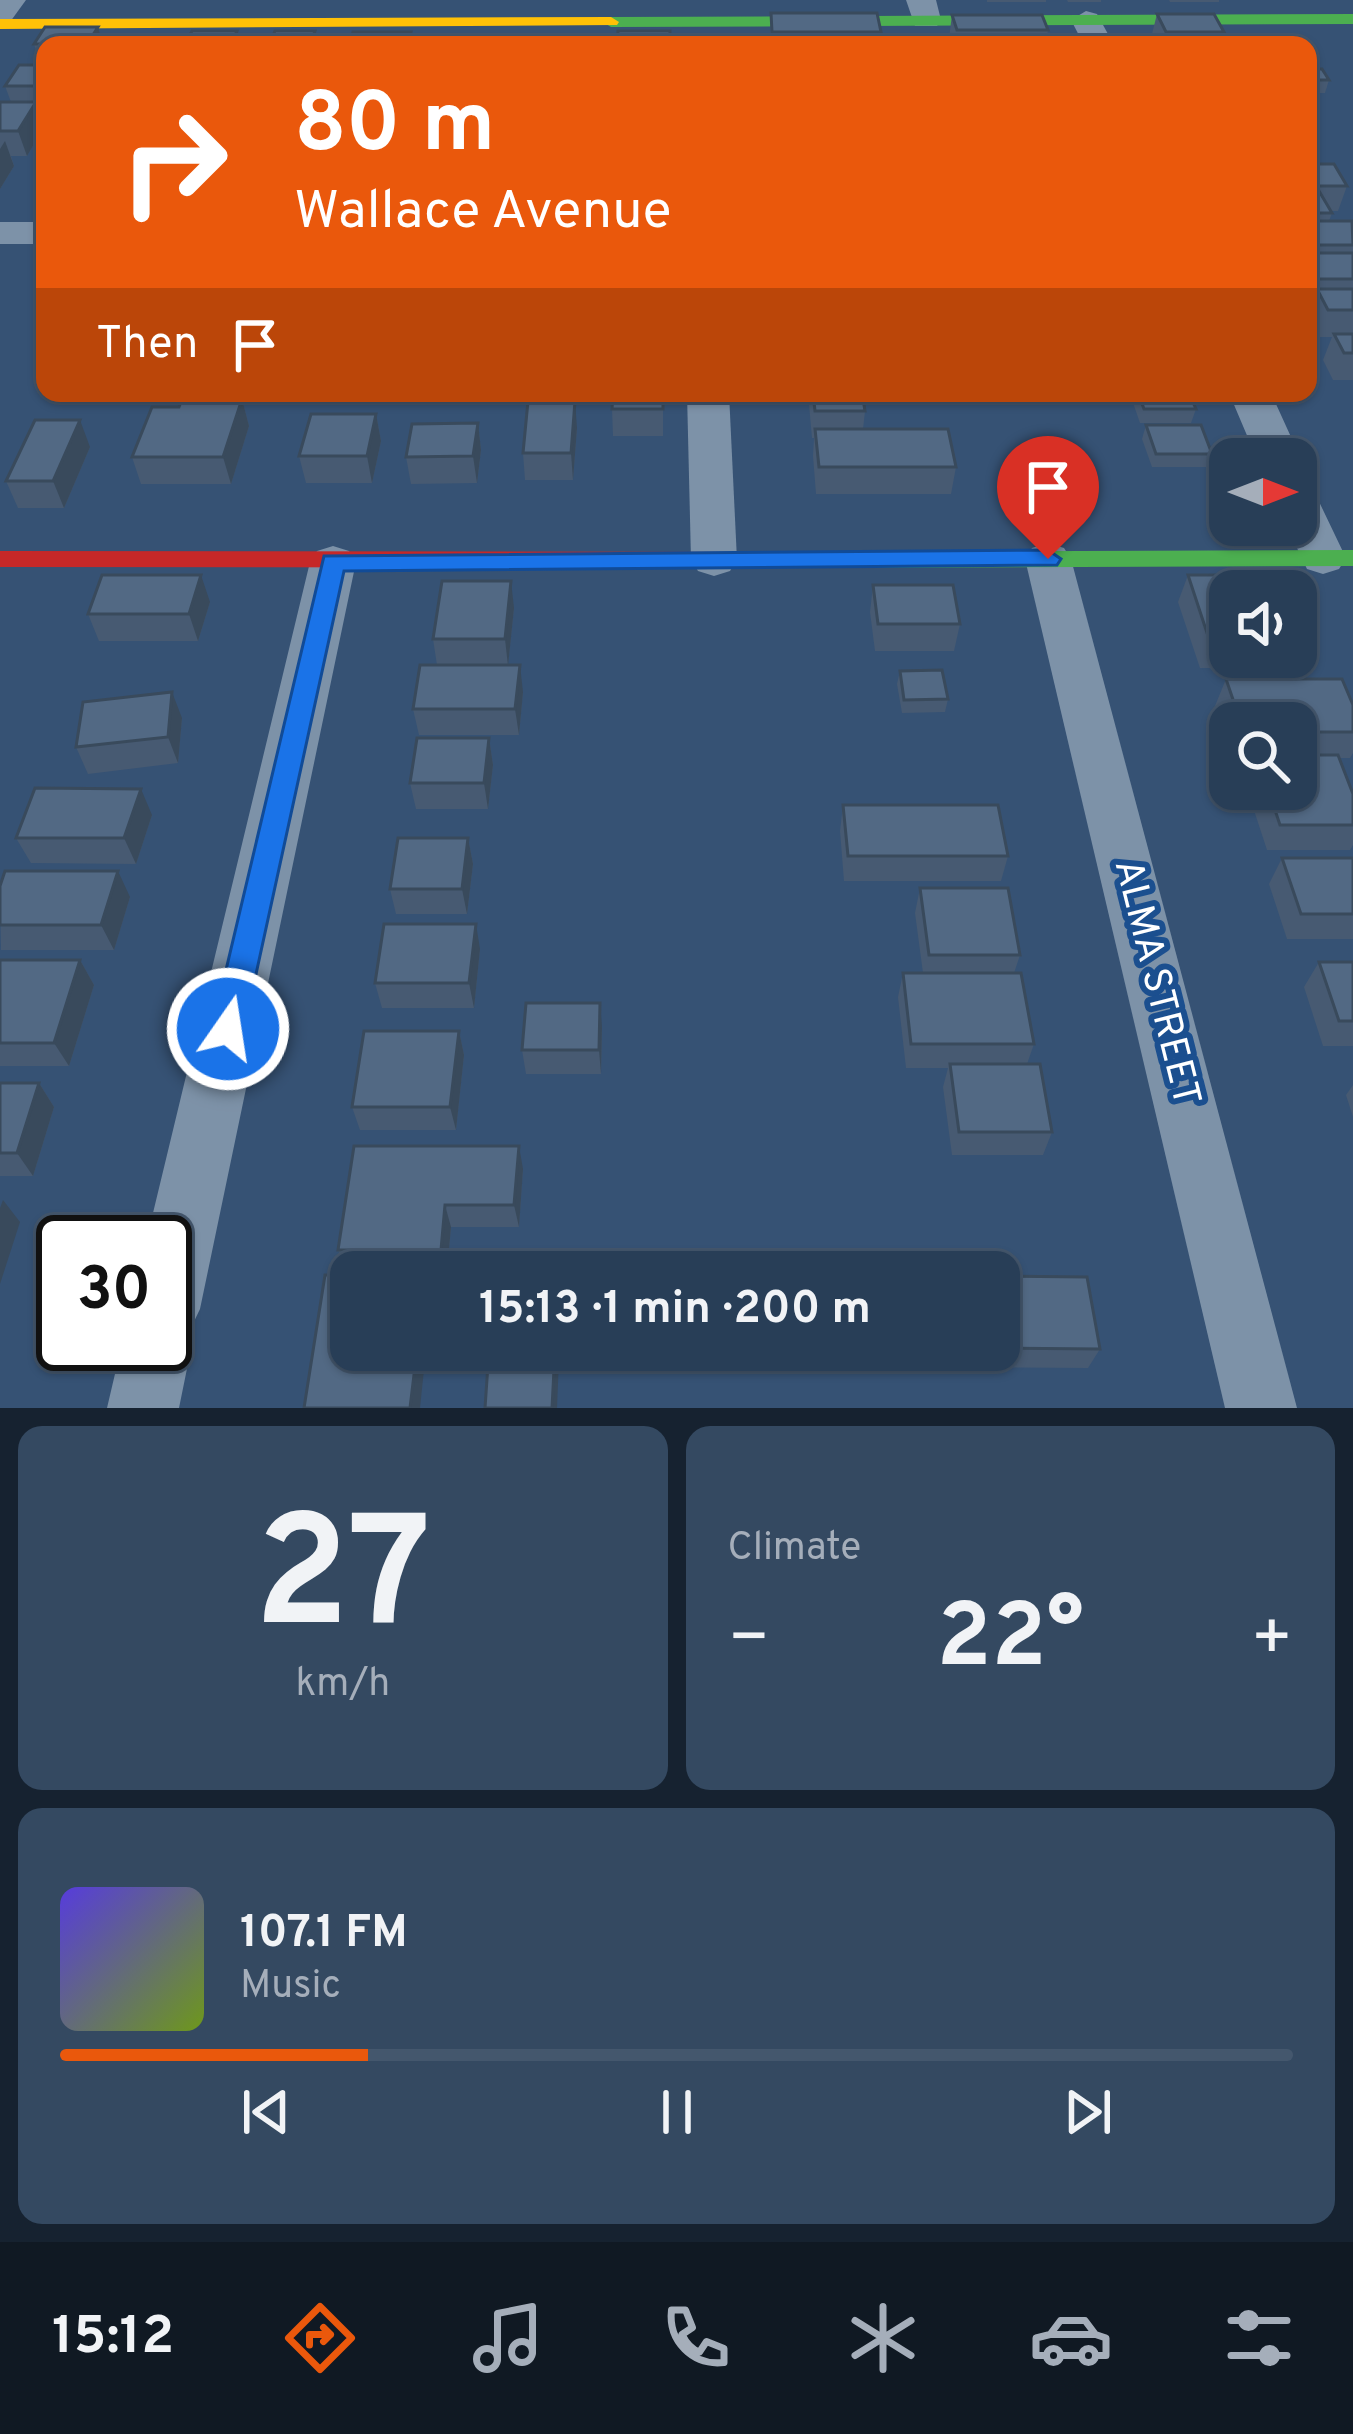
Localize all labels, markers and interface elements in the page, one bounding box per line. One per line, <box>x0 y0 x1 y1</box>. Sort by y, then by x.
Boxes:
text: 80 m <box>294 75 495 181</box>
icon: right <box>96 84 252 240</box>
text: Wallace Avenue <box>294 179 671 248</box>
icon: arrive <box>222 312 288 378</box>
text: Then <box>96 317 198 374</box>
pin <box>997 436 1099 559</box>
north arrow <box>1209 438 1317 546</box>
map controls <box>1209 438 1317 810</box>
icon: arrive <box>1015 454 1081 520</box>
button: sound <box>1209 570 1317 678</box>
button: search <box>1209 702 1317 810</box>
street label: ALMA STREET <box>1101 855 1209 1111</box>
position arrow <box>165 966 291 1092</box>
speed limit sign: 30 <box>36 1215 192 1371</box>
text: 15:13 · 1 min · 200 m <box>479 1282 871 1339</box>
text: 27 <box>254 1484 432 1682</box>
text: Climate <box>728 1525 861 1574</box>
text: 22° <box>936 1585 1084 1698</box>
text: − <box>728 1600 770 1683</box>
text: + <box>1250 1600 1293 1683</box>
text: km/h <box>295 1661 390 1710</box>
text: 107.1 FM <box>240 1906 408 1963</box>
text: Music <box>240 1963 341 2012</box>
icon: previous <box>233 2079 299 2145</box>
icon: pause <box>644 2079 710 2145</box>
icon: next <box>1055 2079 1121 2145</box>
icon: directions <box>278 2296 362 2380</box>
icon: music <box>466 2296 550 2380</box>
icon: phone <box>654 2296 738 2380</box>
icon: climate <box>841 2296 925 2380</box>
icon: car <box>1029 2296 1113 2380</box>
icon: filters <box>1217 2296 1301 2380</box>
text: 15:12 <box>52 2304 174 2373</box>

